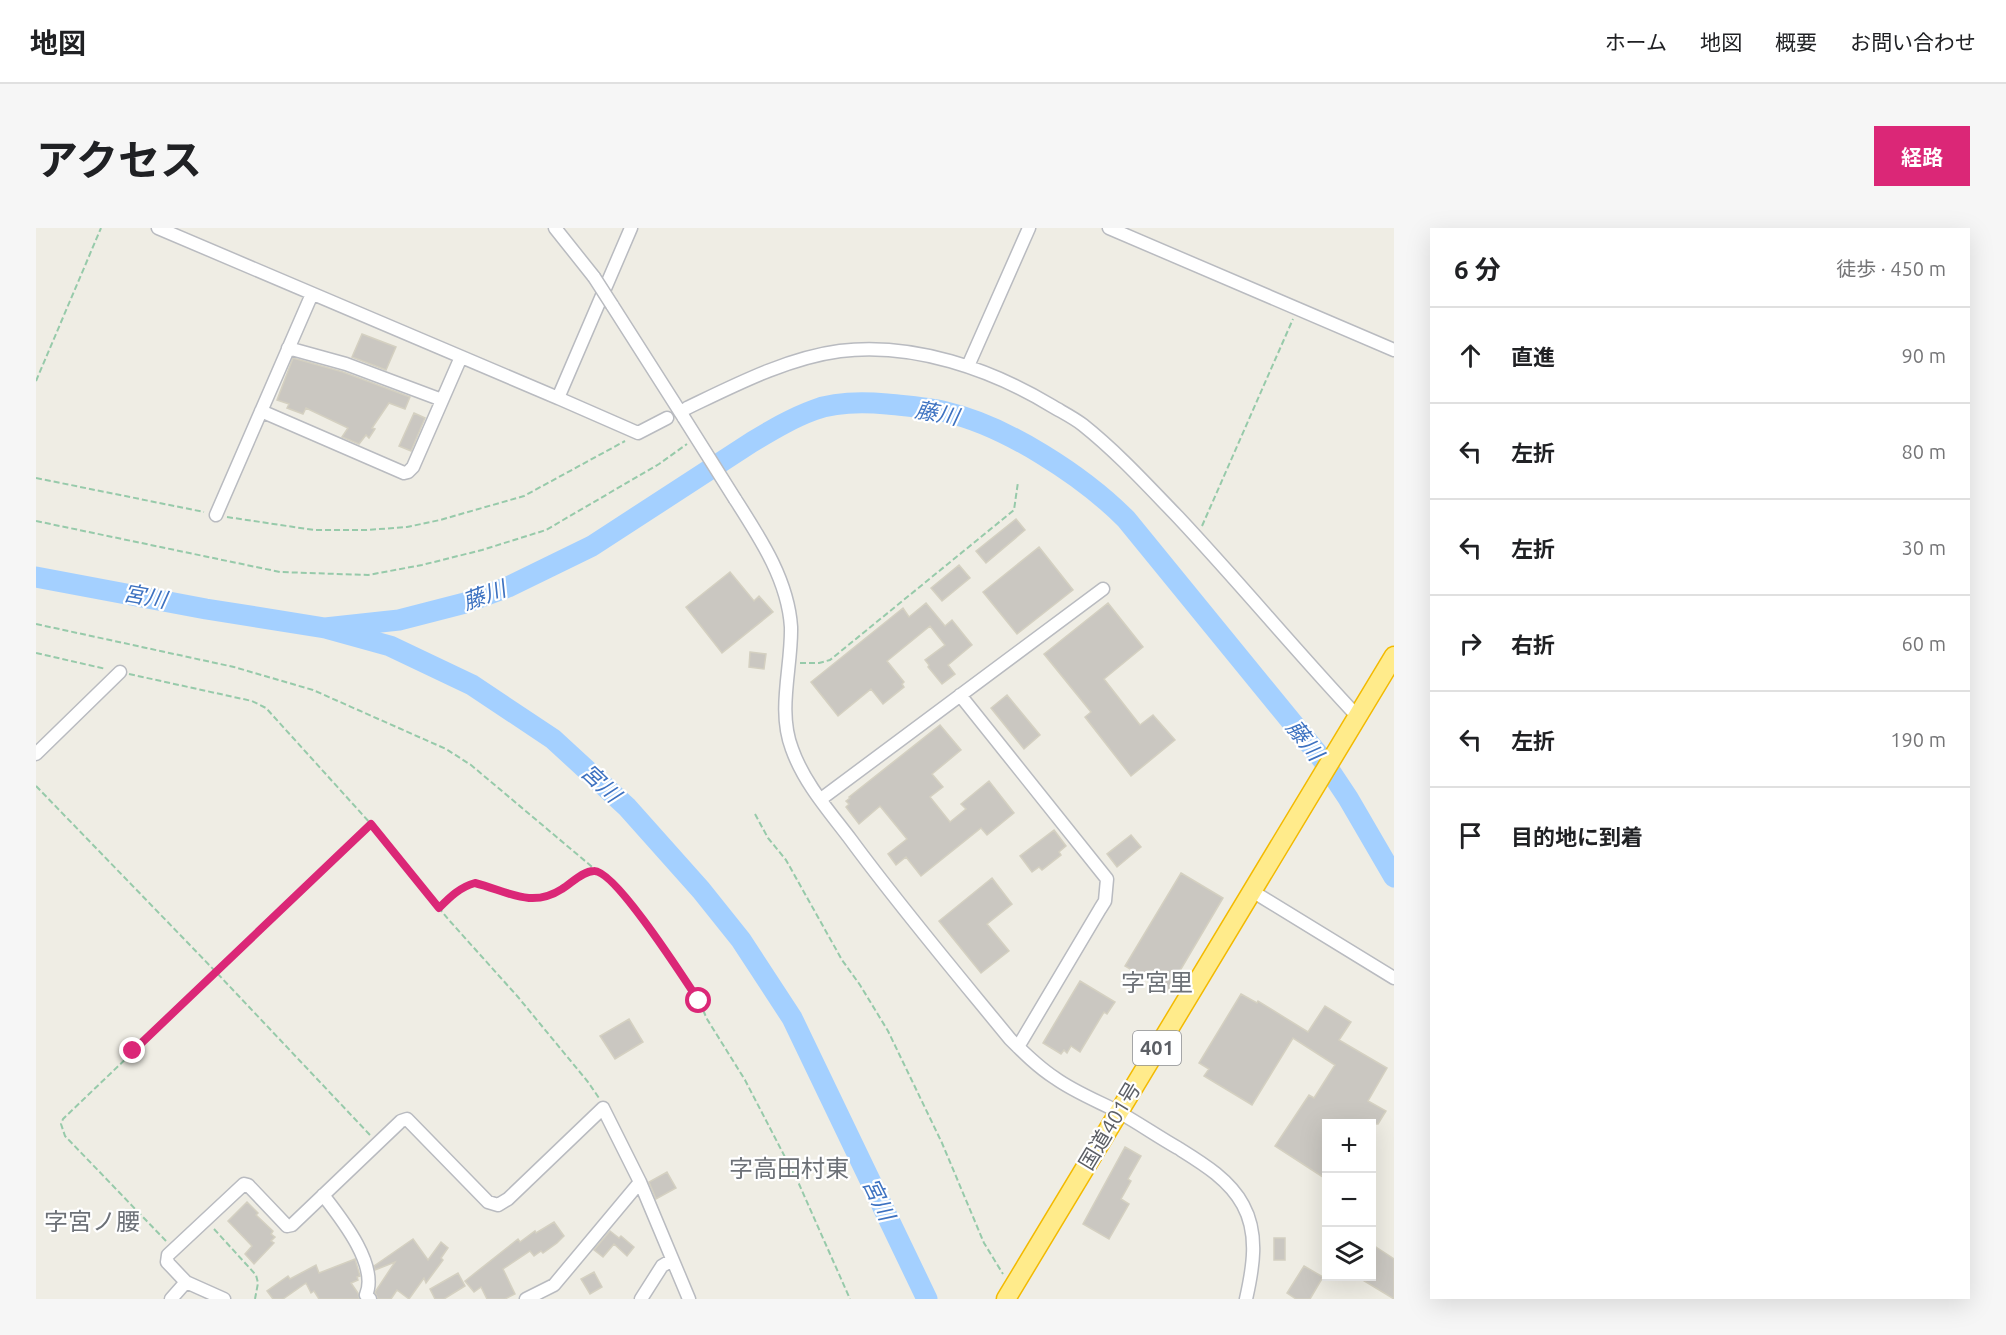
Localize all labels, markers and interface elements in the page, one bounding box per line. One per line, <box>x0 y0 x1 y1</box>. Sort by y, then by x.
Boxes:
text: 地図 <box>30 27 86 58</box>
text: ホーム <box>1605 30 1667 54</box>
text: 地図 <box>1700 30 1742 54</box>
text: 概要 <box>1775 30 1817 54</box>
text: お問い合わせ <box>1850 30 1976 54</box>
button: 経路 <box>1874 126 1970 186</box>
text: アクセス <box>36 136 202 183</box>
text: 6 分 <box>1454 255 1501 284</box>
text: 徒歩 · 450 m <box>1836 257 1946 280</box>
icon: ahead <box>1454 339 1487 372</box>
text: 直進 <box>1511 344 1555 369</box>
text: 90 m <box>1902 344 1946 367</box>
water label: 藤川 <box>913 396 963 429</box>
icon: left <box>1454 435 1487 468</box>
text: 左折 <box>1511 440 1555 465</box>
text: 80 m <box>1902 440 1946 463</box>
icon: left <box>1454 531 1487 564</box>
text: 左折 <box>1511 536 1555 561</box>
text: 30 m <box>1902 536 1946 559</box>
water label: 藤川 <box>459 575 511 614</box>
water label: 宮川 <box>121 579 171 612</box>
icon: right <box>1454 627 1487 660</box>
text: 右折 <box>1511 632 1555 657</box>
text: 60 m <box>1902 632 1946 655</box>
water label: 藤川 <box>1282 715 1330 766</box>
icon: left <box>1454 723 1487 756</box>
text: 左折 <box>1511 728 1555 753</box>
text: 190 m <box>1890 728 1946 751</box>
water label: 宮川 <box>577 758 627 808</box>
icon: arrive <box>1454 819 1487 852</box>
text: 目的地に到着 <box>1511 824 1643 849</box>
district label: 字宮里 <box>1121 969 1193 996</box>
route start <box>685 987 711 1013</box>
road number: 401 <box>1133 1031 1181 1065</box>
route end <box>119 1037 145 1063</box>
street label: 国道401号 <box>1073 1077 1145 1174</box>
map controls <box>1322 1119 1376 1281</box>
button: + <box>1322 1119 1376 1173</box>
district label: 字高田村東 <box>729 1155 849 1182</box>
button: − <box>1322 1173 1376 1227</box>
water label: 宮川 <box>859 1174 901 1226</box>
district label: 字宮ノ腰 <box>44 1208 140 1235</box>
button: layers <box>1322 1227 1376 1281</box>

